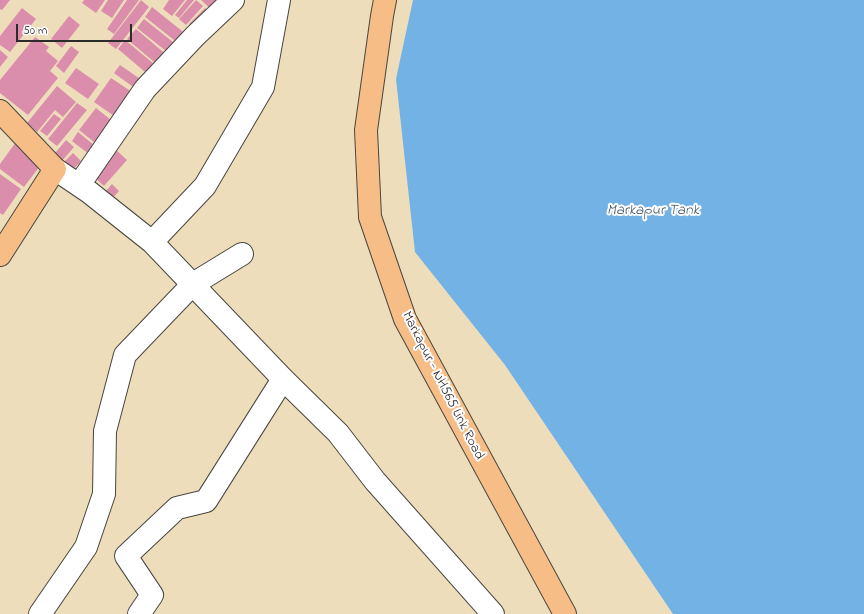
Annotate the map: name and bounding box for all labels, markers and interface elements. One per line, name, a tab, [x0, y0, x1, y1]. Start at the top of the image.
scale bar	[18, 16, 134, 42]
text: 50 m	[23, 22, 47, 40]
water label: Markapur Tank	[607, 203, 699, 221]
street label: Markapur - NH565 Link Road	[397, 309, 487, 463]

